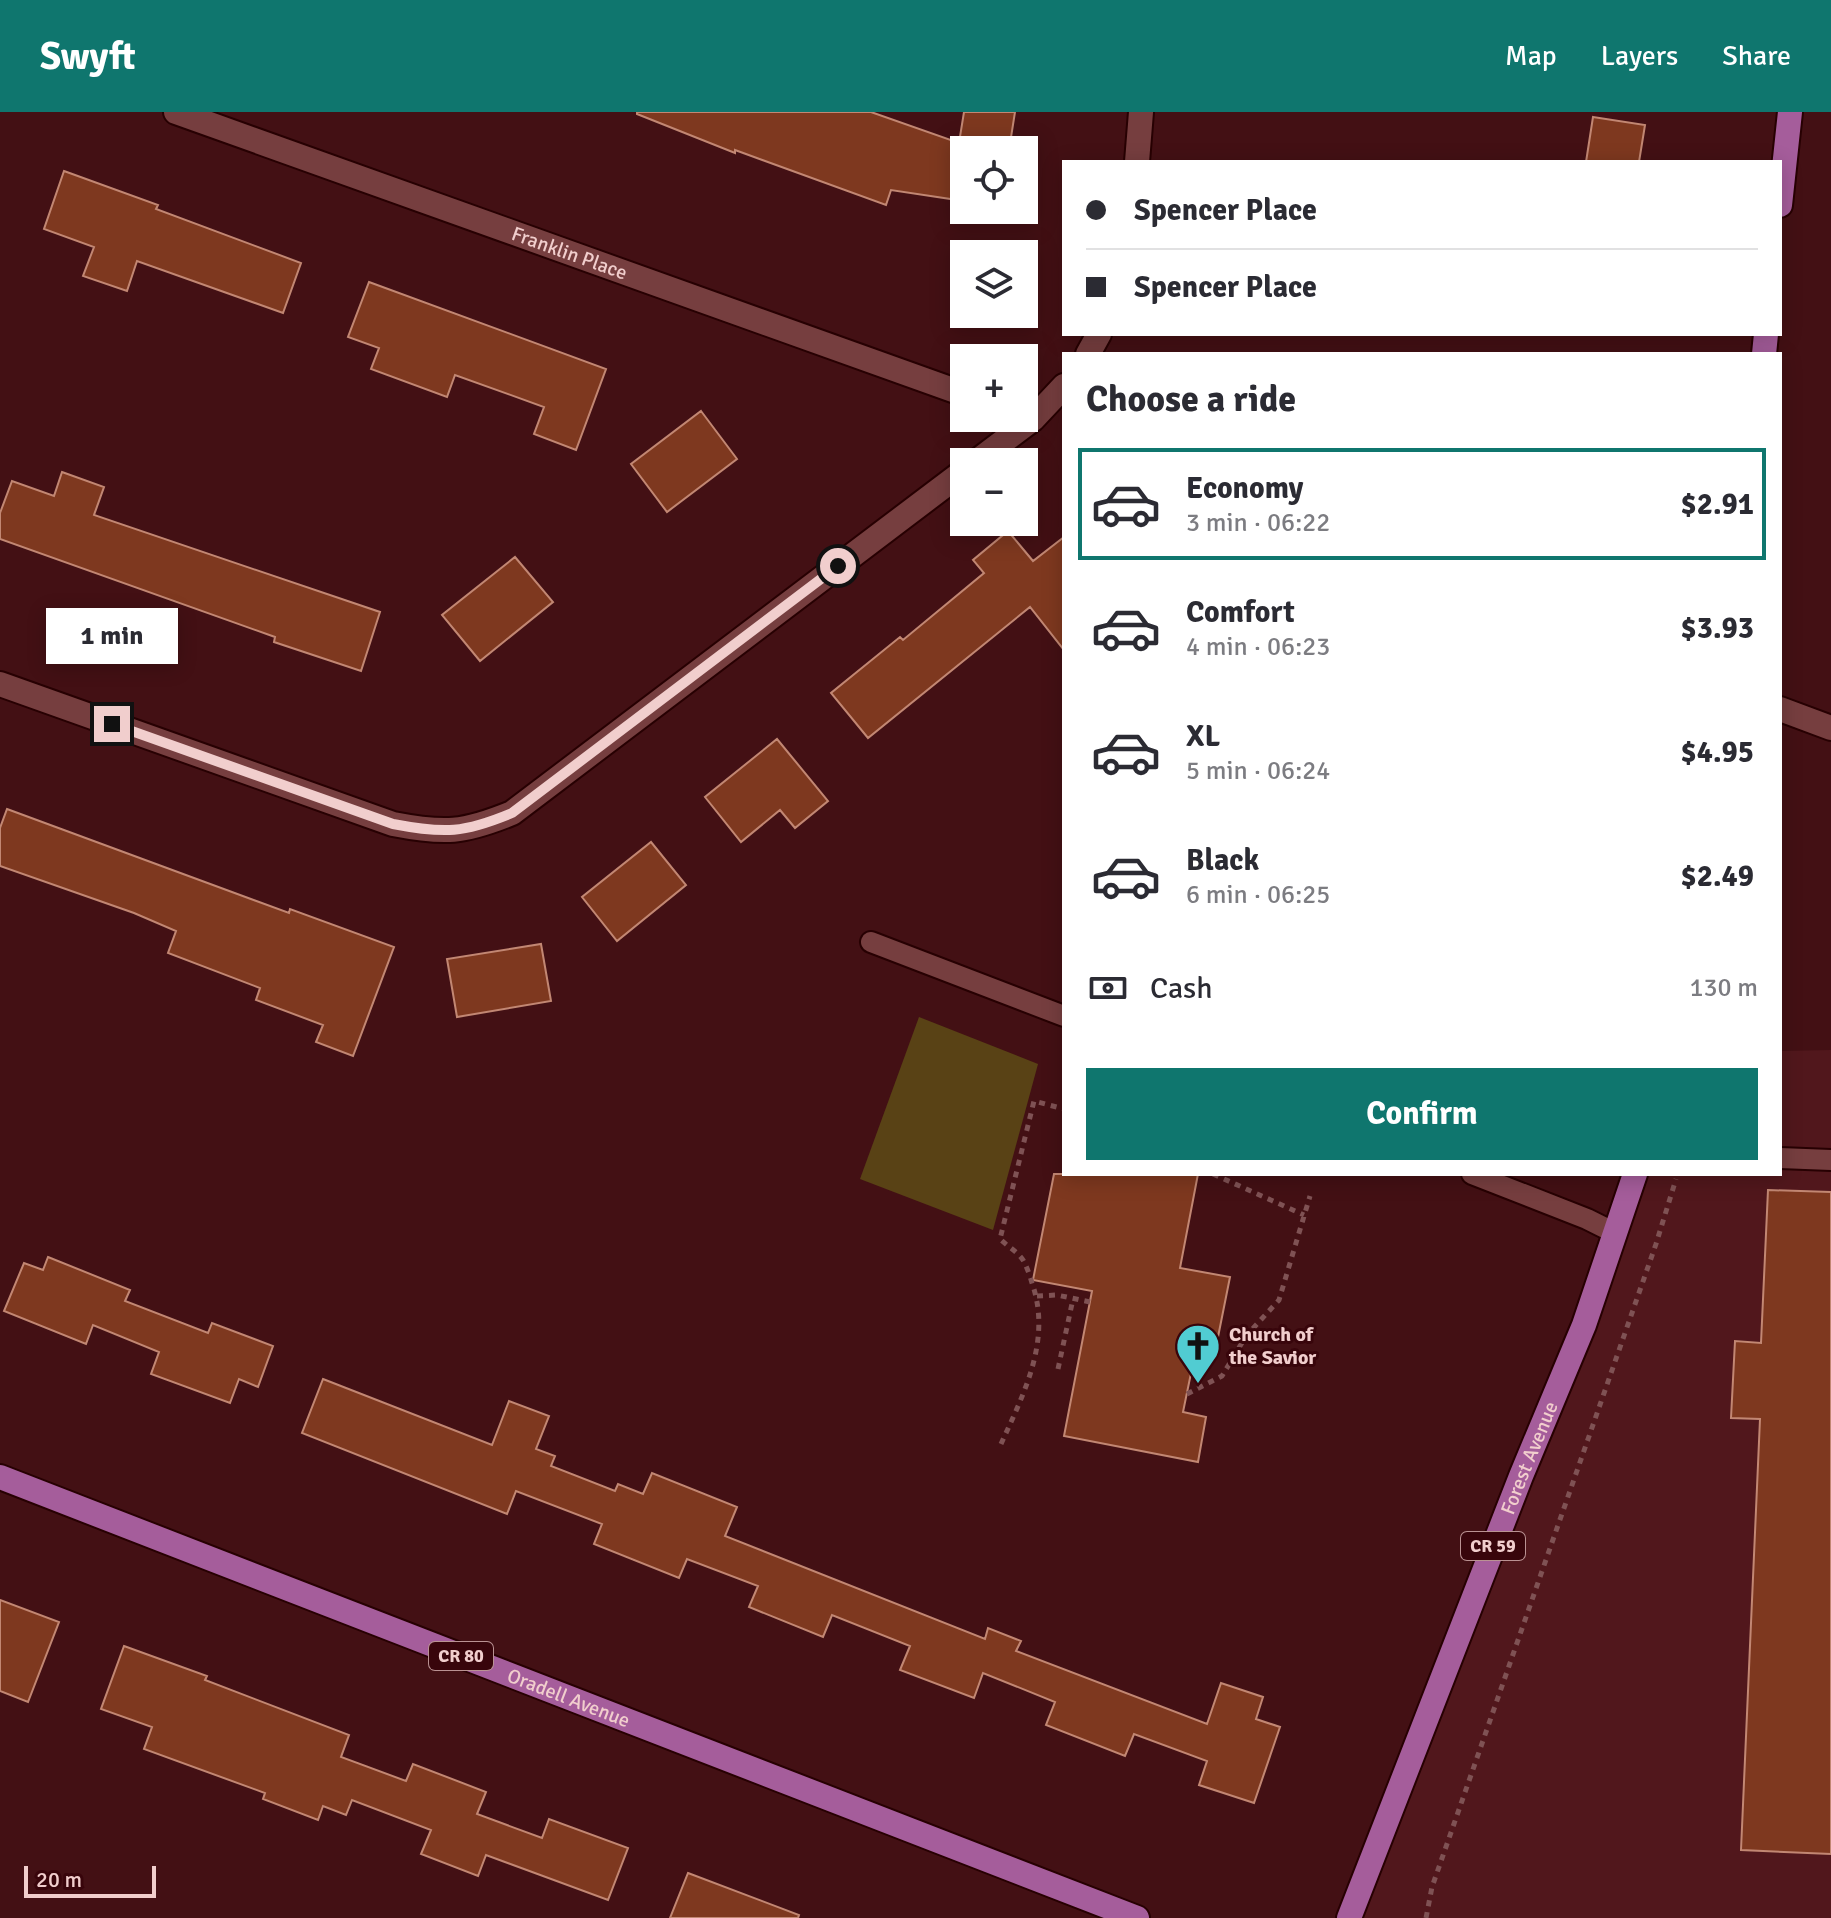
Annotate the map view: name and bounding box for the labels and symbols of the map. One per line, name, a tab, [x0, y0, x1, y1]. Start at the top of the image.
street label: Franklin Place	[508, 221, 631, 285]
route start	[820, 548, 856, 584]
callout: 1 min	[46, 608, 178, 664]
route end	[94, 706, 130, 742]
church icon: Church of the Savior	[1174, 1322, 1222, 1385]
place label: Church of the Savior	[1228, 1322, 1316, 1370]
street label: Forest Avenue	[1495, 1398, 1563, 1518]
road number: CR 59	[1461, 1532, 1525, 1560]
road number: CR 80	[429, 1642, 493, 1670]
street label: Oradell Avenue	[504, 1662, 634, 1733]
scale bar	[24, 1862, 156, 1898]

